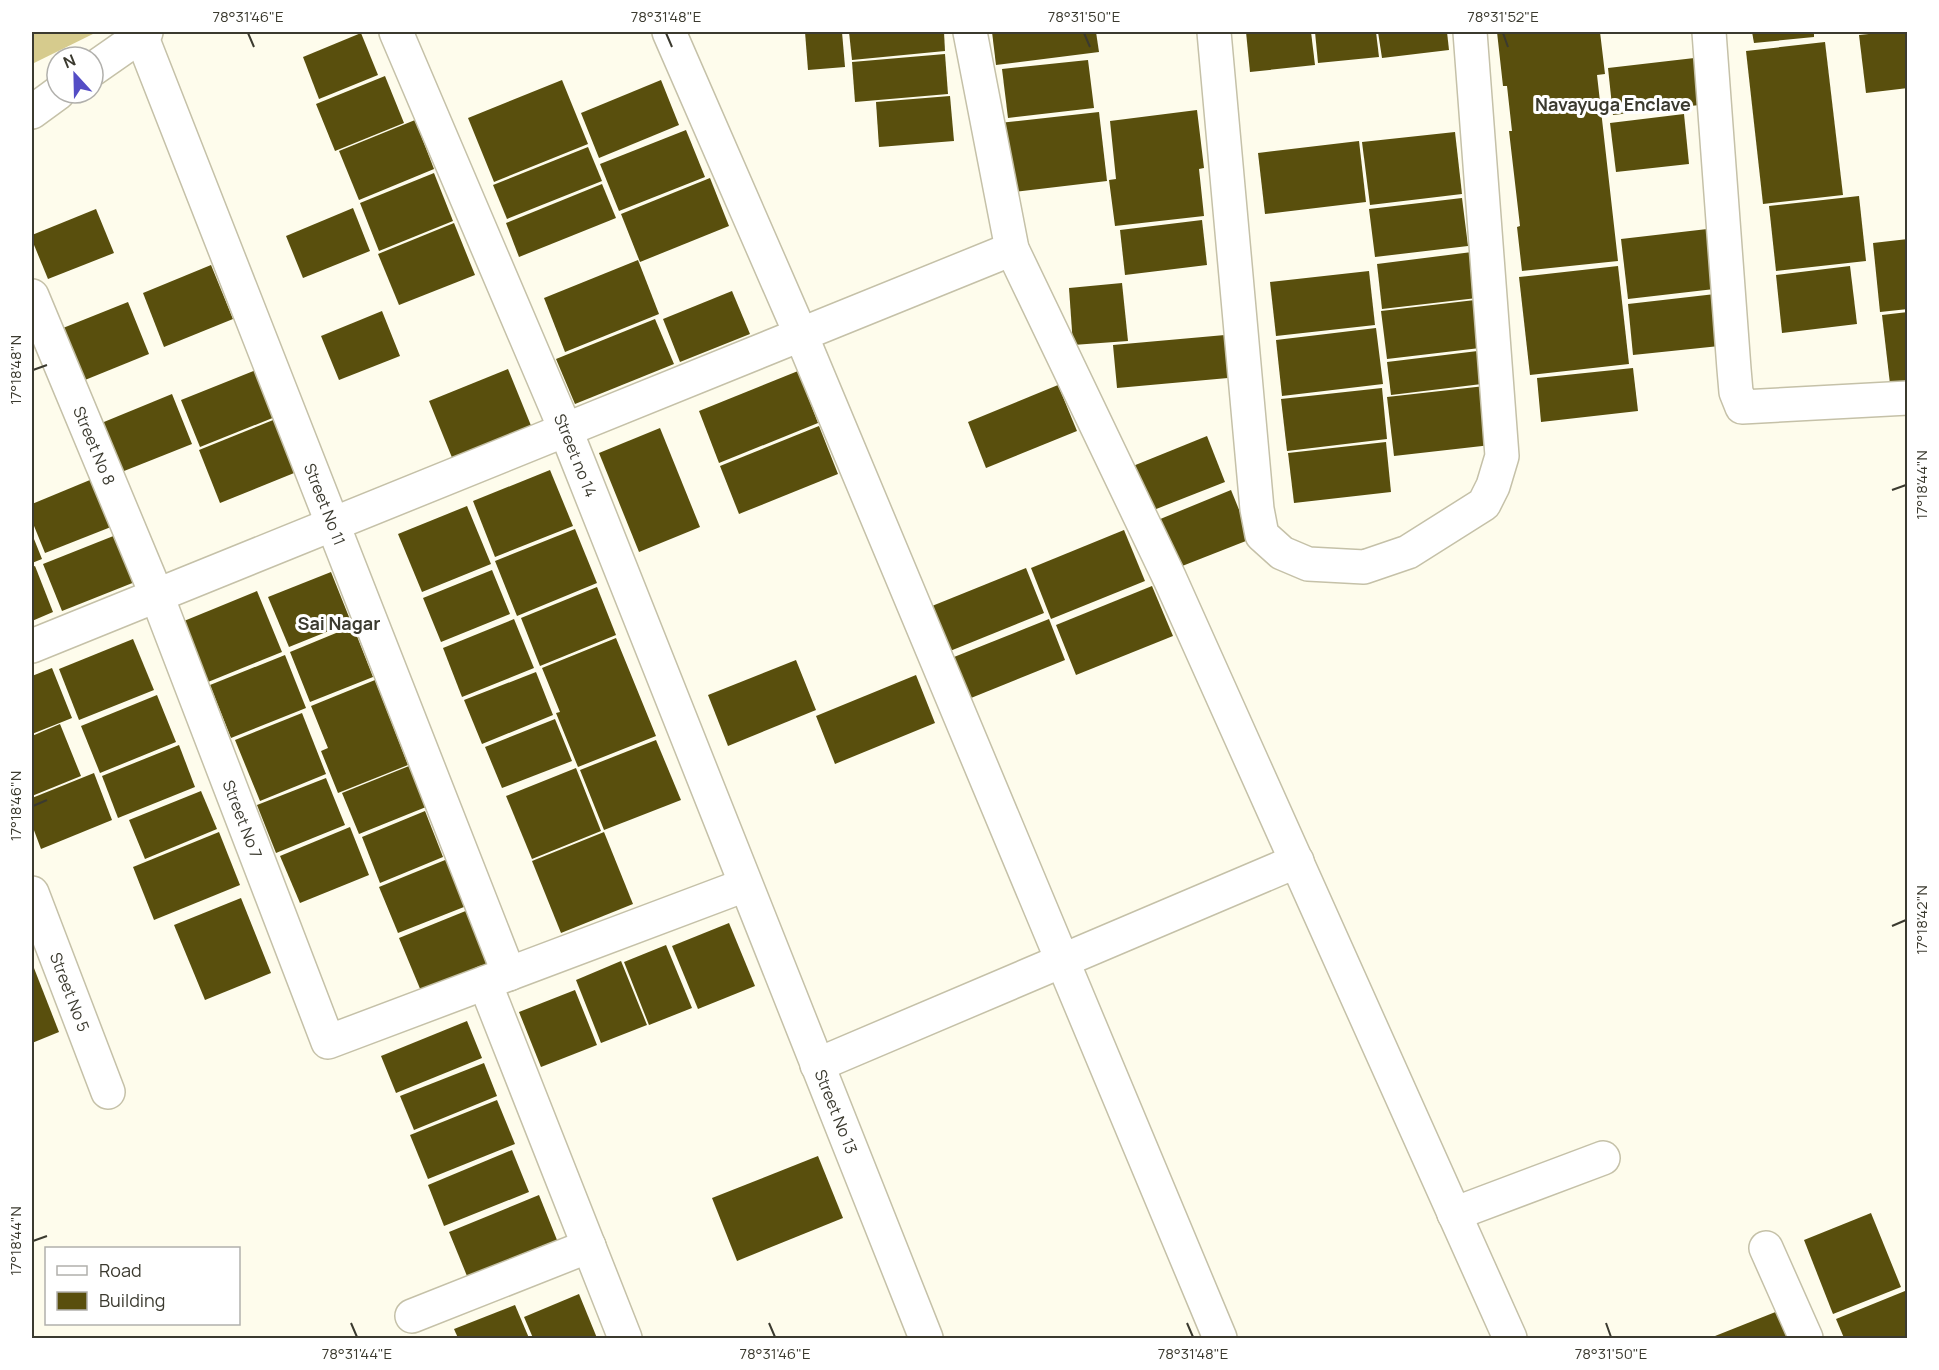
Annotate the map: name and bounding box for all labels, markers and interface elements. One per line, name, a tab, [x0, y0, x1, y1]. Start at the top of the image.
text: 78°31'46"E	[212, 6, 284, 27]
text: 78°31'48"E	[631, 6, 701, 27]
text: 78°31'50"E	[1048, 6, 1120, 27]
text: 78°31'52"E	[1467, 6, 1539, 27]
north arrow	[45, 45, 105, 105]
text: N	[60, 49, 79, 73]
district label: Navayuga Enclave	[1535, 92, 1691, 116]
text: 17°18'48"N	[5, 335, 26, 405]
street label: Street No 8	[68, 403, 120, 488]
street label: Street no 14	[549, 410, 602, 500]
text: 17°18'44"N	[1911, 450, 1932, 520]
street label: Street No 11	[299, 460, 351, 548]
district label: Sai Nagar	[298, 611, 380, 635]
text: 17°18'46"N	[5, 771, 26, 841]
street label: Street No 7	[218, 777, 267, 861]
text: 17°18'42"N	[1911, 885, 1932, 955]
street label: Street No 5	[45, 949, 95, 1035]
street label: Street No 13	[810, 1066, 863, 1157]
text: 17°18'44"N	[5, 1206, 26, 1276]
legend	[45, 1247, 240, 1325]
text: Road	[99, 1258, 142, 1282]
text: Building	[99, 1288, 165, 1312]
text: 78°31'44"E	[322, 1343, 392, 1364]
text: 78°31'46"E	[739, 1343, 811, 1364]
text: 78°31'48"E	[1158, 1343, 1228, 1364]
text: 78°31'50"E	[1575, 1343, 1647, 1364]

